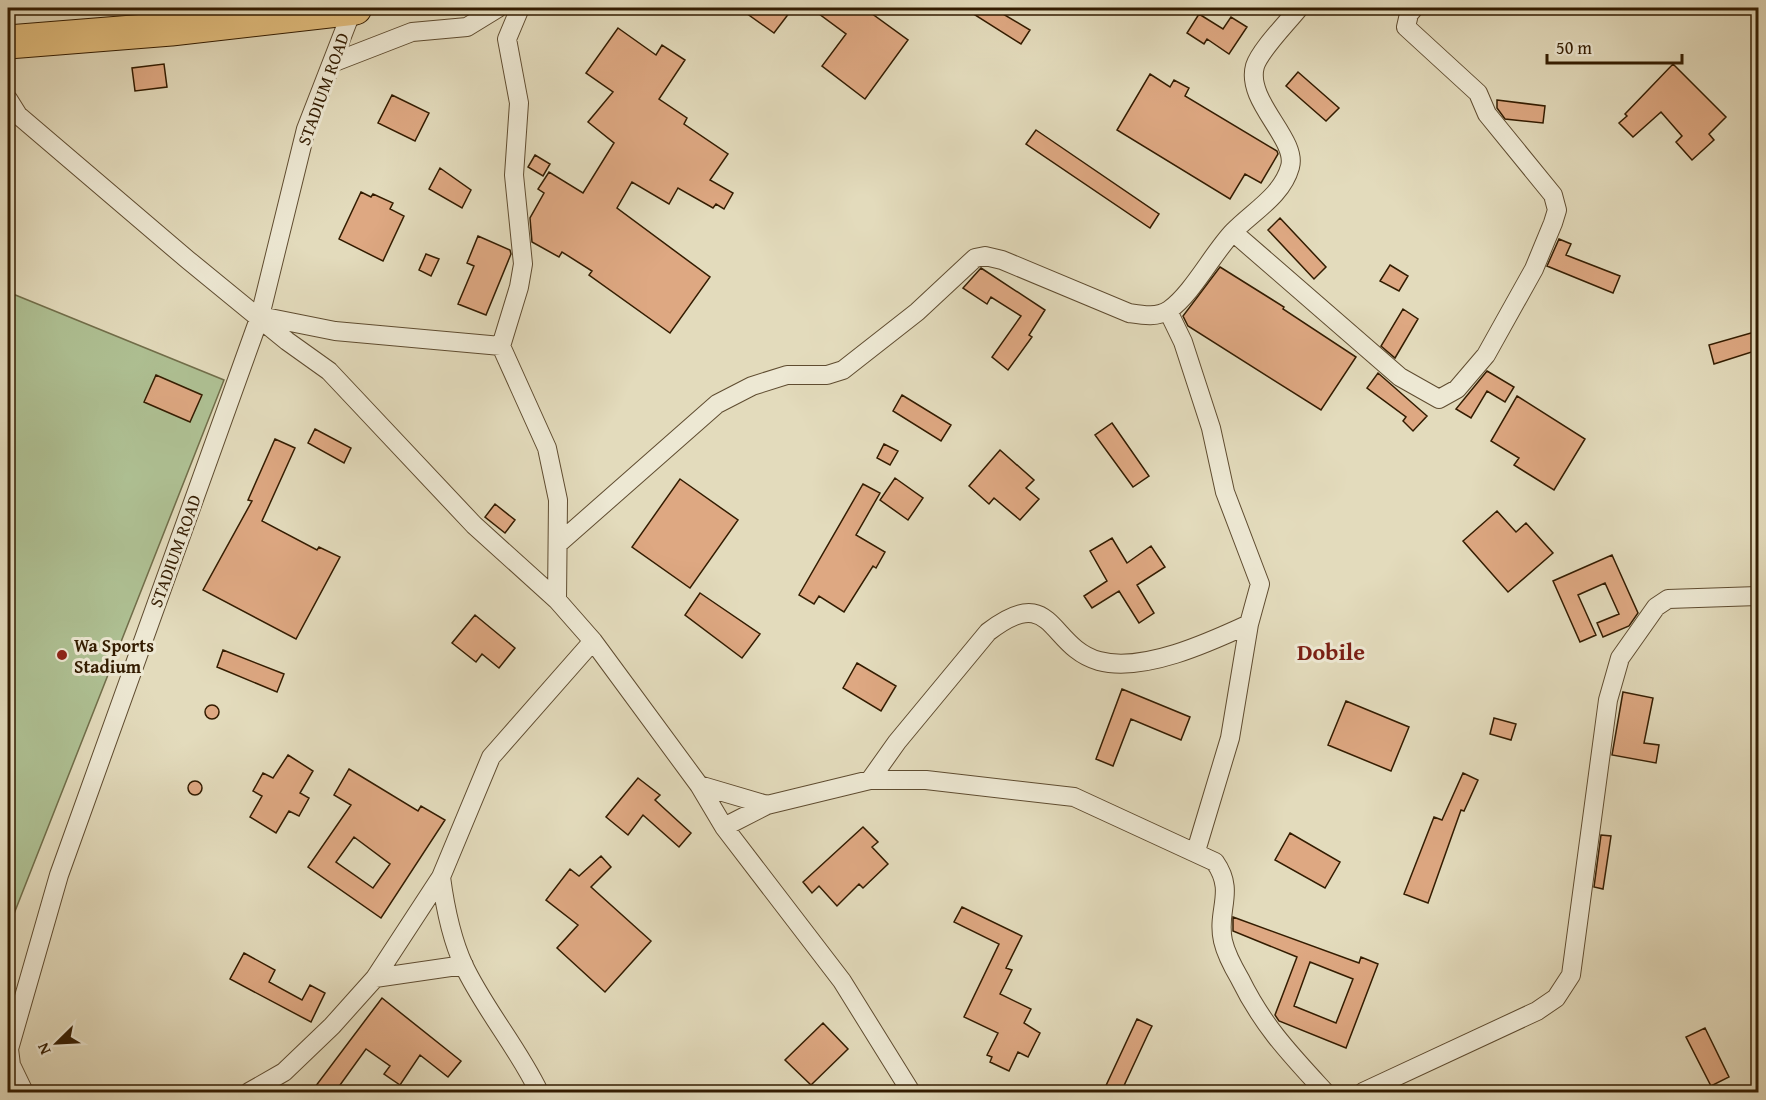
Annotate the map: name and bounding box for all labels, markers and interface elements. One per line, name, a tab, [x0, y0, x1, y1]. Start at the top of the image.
scale bar	[1547, 27, 1682, 65]
street label: STADIUM ROAD	[290, 29, 356, 149]
text: 50 m	[1556, 34, 1592, 61]
street label: STADIUM ROAD	[142, 491, 208, 611]
place label: Wa Sports Stadium	[74, 632, 154, 680]
district label: Dobile	[1297, 634, 1365, 669]
marker: Wa Sports Stadium	[55, 648, 69, 662]
north arrow	[27, 1013, 87, 1073]
text: N	[30, 1039, 56, 1059]

